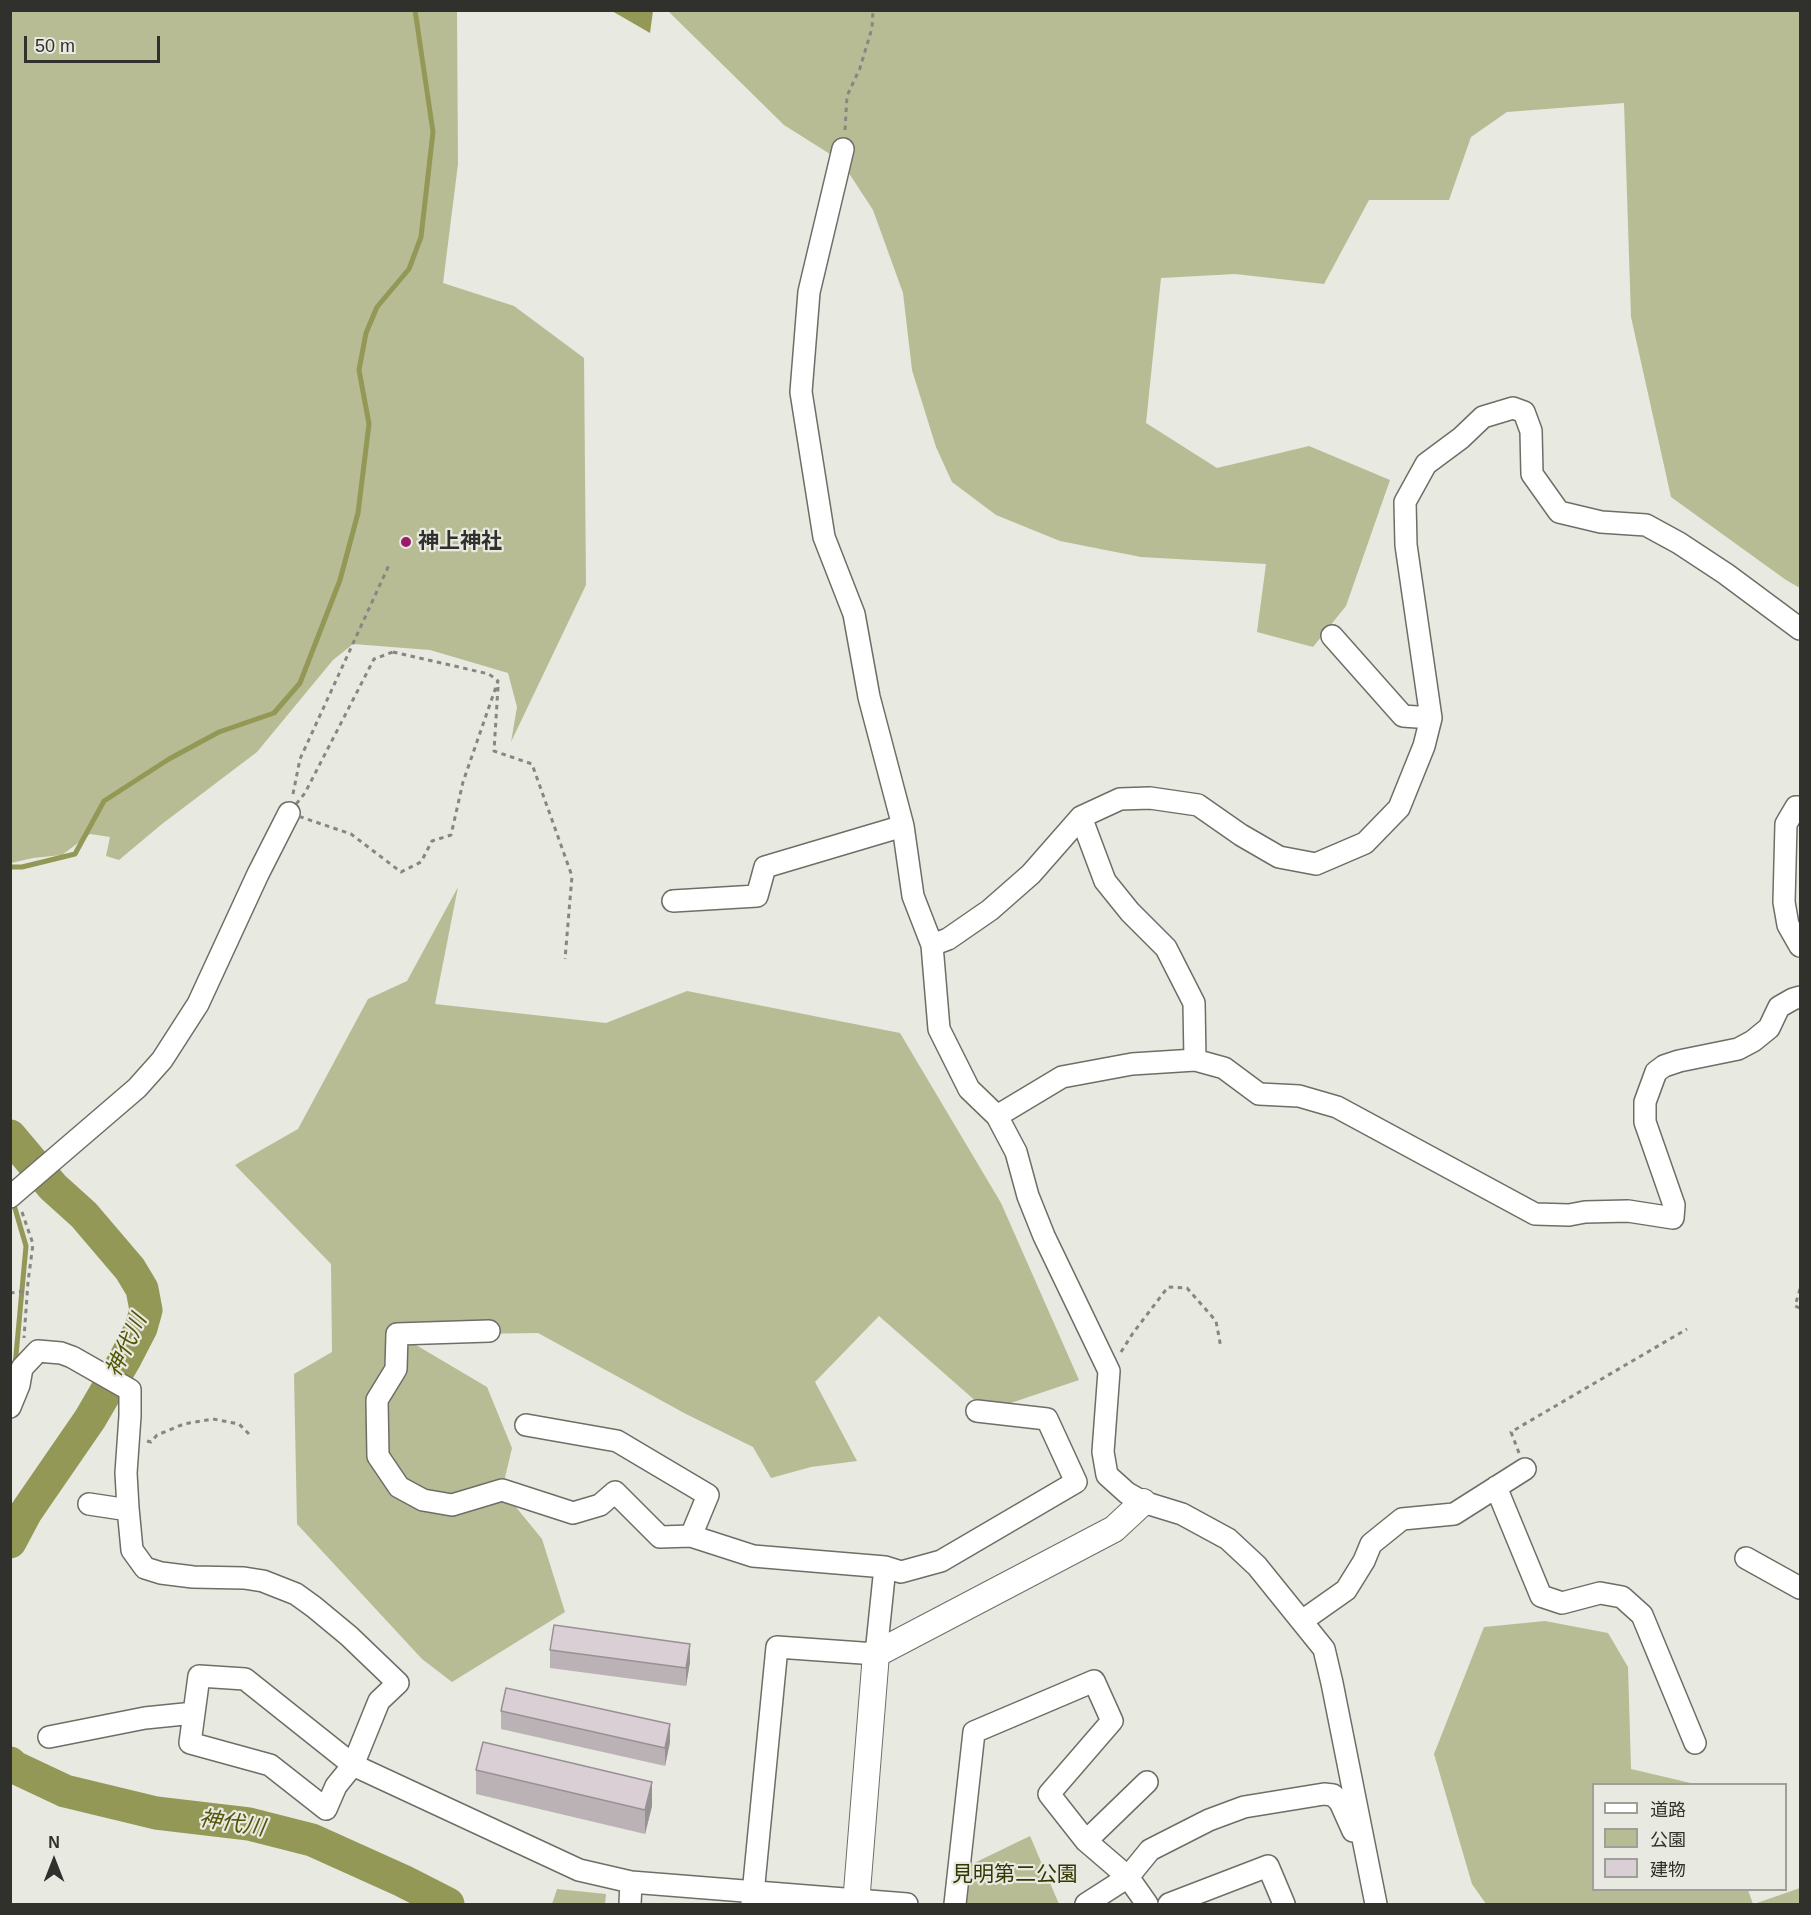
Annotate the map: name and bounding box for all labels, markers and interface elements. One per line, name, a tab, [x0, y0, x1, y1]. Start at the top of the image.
scale bar	[27, 24, 164, 62]
text: 50 m	[35, 36, 75, 56]
place label: 神上神社	[418, 529, 502, 555]
marker: 神上神社	[399, 535, 413, 549]
water label: 神代川	[101, 1311, 153, 1381]
legend	[1592, 1783, 1787, 1891]
text: 道路	[1650, 1800, 1686, 1820]
water label: 神代川	[197, 1806, 267, 1842]
text: 公園	[1650, 1830, 1686, 1850]
north arrow	[24, 1831, 84, 1891]
text: N	[48, 1834, 60, 1851]
text: 建物	[1650, 1860, 1686, 1880]
park label: 見明第二公園	[952, 1862, 1078, 1888]

